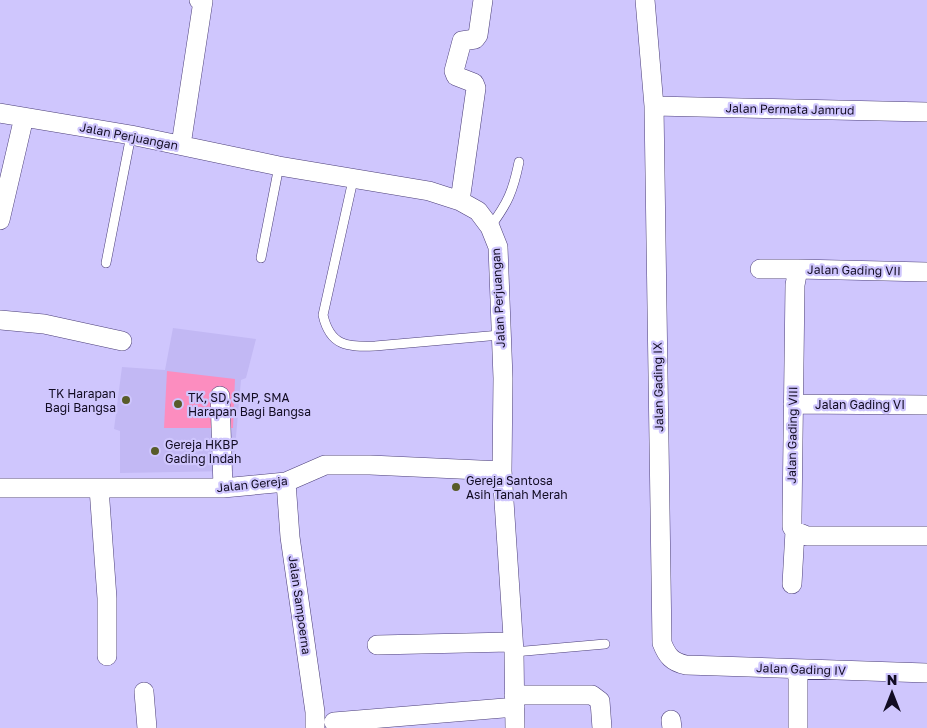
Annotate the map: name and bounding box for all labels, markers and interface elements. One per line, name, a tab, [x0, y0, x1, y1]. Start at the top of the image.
street label: Jalan Permata Jamrud	[725, 100, 855, 118]
street label: Jalan Perjuangan	[78, 119, 180, 153]
street label: Jalan Perjuangan	[488, 248, 508, 348]
street label: Jalan Gading VII	[807, 262, 901, 278]
street label: Jalan Gading IX	[650, 342, 666, 432]
place label: TK Harapan Bagi Bangsa	[45, 386, 116, 415]
street label: Jalan Gading VIII	[784, 386, 800, 484]
place label: TK, SD, SMP, SMA Harapan Bagi Bangsa	[188, 390, 311, 419]
marker: TK Harapan Bagi Bangsa	[120, 394, 132, 406]
street label: Jalan Gading VI	[815, 397, 905, 412]
marker: TK, SD, SMP, SMA Harapan Bagi Bangsa	[172, 398, 184, 410]
place label: Gereja HKBP Gading Indah	[165, 437, 241, 466]
marker: Gereja HKBP Gading Indah	[149, 445, 161, 457]
street label: Jalan Gereja	[216, 473, 288, 495]
place label: Gereja Santosa Asih Tanah Merah	[466, 473, 568, 502]
marker: Gereja Santosa Asih Tanah Merah	[450, 481, 462, 493]
street label: Jalan Sampoerna	[286, 554, 314, 656]
street label: Jalan Gading IV	[756, 660, 846, 678]
north arrow	[867, 668, 917, 718]
text: N	[887, 671, 897, 688]

